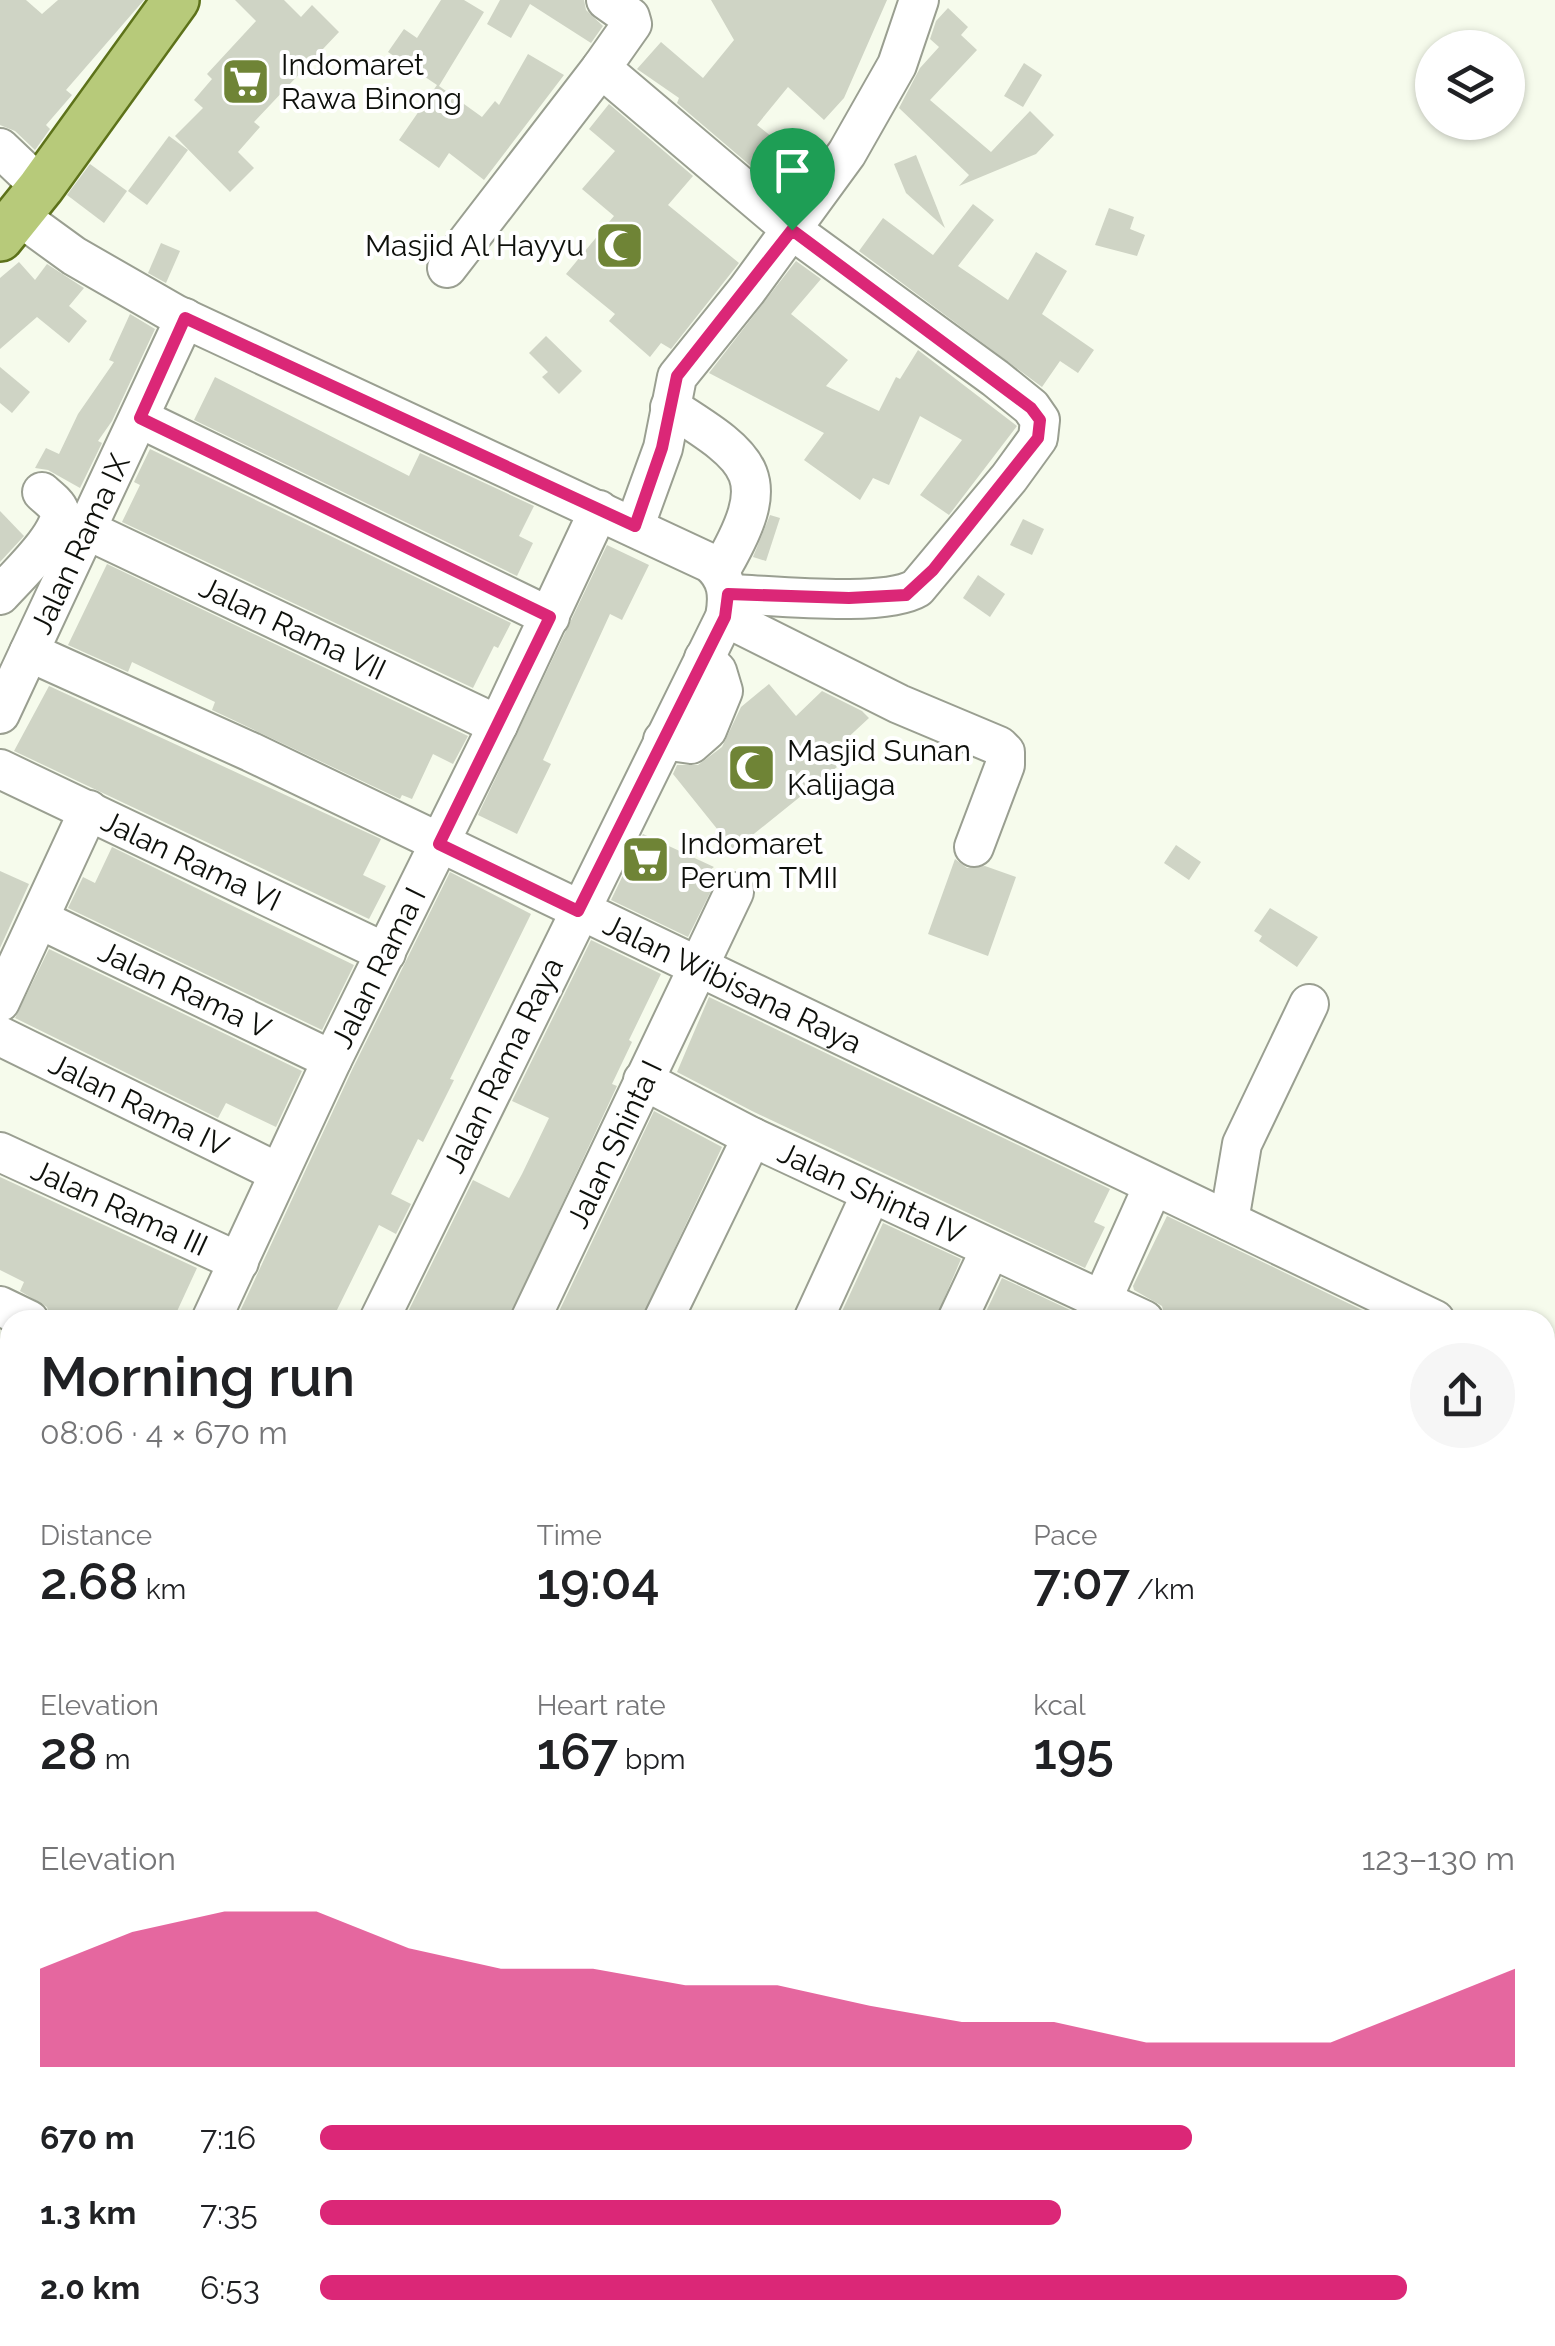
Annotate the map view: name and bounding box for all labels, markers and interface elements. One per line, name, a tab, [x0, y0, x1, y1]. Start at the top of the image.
map controls	[1415, 30, 1525, 140]
button: layers	[1415, 30, 1525, 140]
place label: Indomaret Rawa Binong	[281, 47, 462, 116]
supermarket icon: Indomaret Rawa Binong	[220, 55, 272, 107]
pin	[750, 128, 835, 231]
icon: arrive	[765, 143, 820, 198]
mosque icon: Masjid Al Hayyu	[593, 219, 645, 271]
place label: Masjid Al Hayyu	[365, 228, 584, 263]
street label: Jalan Rama IX	[23, 448, 136, 639]
street label: Jalan Rama VII	[194, 569, 392, 687]
place label: Masjid Sunan Kalijaga	[787, 733, 971, 802]
mosque icon: Masjid Sunan Kalijaga	[726, 741, 778, 793]
street label: Jalan Rama VI	[96, 803, 287, 918]
place label: Indomaret Perum TMII	[680, 826, 838, 895]
supermarket icon: Indomaret Perum TMII	[619, 834, 671, 886]
street label: Jalan Rama I	[323, 881, 432, 1054]
street label: Jalan Wibisana Raya	[598, 906, 868, 1060]
street label: Jalan Rama V	[93, 933, 277, 1046]
street label: Jalan Rama Raya	[436, 952, 570, 1178]
street label: Jalan Rama IV	[44, 1046, 235, 1163]
street label: Jalan Shinta I	[559, 1055, 669, 1233]
street label: Jalan Shinta IV	[773, 1134, 970, 1251]
street label: Jalan Rama III	[26, 1152, 213, 1263]
button: share	[1410, 1343, 1515, 1448]
text: Morning run	[40, 1344, 355, 1409]
text: 08:06 · 4 × 670 m	[40, 1414, 288, 1451]
text: Distance	[40, 1519, 152, 1552]
text: Time	[537, 1519, 602, 1552]
text: Pace	[1033, 1519, 1098, 1552]
text: 2.68	[40, 1552, 139, 1611]
text: 19:04	[537, 1552, 660, 1611]
text: 7:07	[1033, 1552, 1130, 1611]
text: km	[139, 1573, 186, 1606]
text: /km	[1130, 1573, 1195, 1606]
text: Elevation	[40, 1689, 159, 1722]
text: Heart rate	[537, 1689, 666, 1722]
text: kcal	[1033, 1689, 1086, 1722]
text: 28	[40, 1722, 98, 1781]
text: 167	[537, 1722, 618, 1781]
text: 195	[1033, 1722, 1114, 1781]
text: m	[98, 1743, 130, 1776]
text: bpm	[618, 1743, 685, 1776]
text: Elevation	[40, 1840, 176, 1877]
text: 123–130 m	[1362, 1840, 1515, 1877]
text: 670 m	[40, 2119, 135, 2156]
text: 7:16	[200, 2119, 256, 2156]
text: 1.3 km	[40, 2194, 136, 2231]
text: 7:35	[200, 2194, 258, 2231]
text: 2.0 km	[40, 2269, 140, 2306]
text: 6:53	[200, 2269, 260, 2306]

